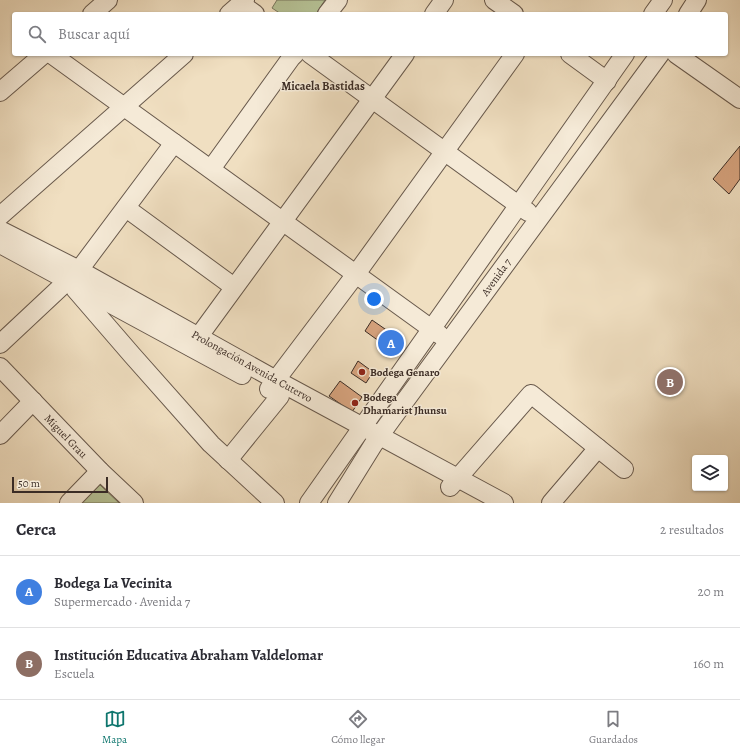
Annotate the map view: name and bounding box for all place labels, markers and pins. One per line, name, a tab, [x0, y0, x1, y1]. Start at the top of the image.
pin: A	[378, 328, 404, 358]
place label: Bodega Genaro	[370, 365, 440, 380]
marker: Bodega Genaro	[357, 367, 367, 377]
pin: B	[657, 367, 683, 397]
place label: Bodega Dhamarist Jhunsu	[363, 390, 448, 418]
marker: Bodega Dhamarist Jhunsu	[350, 398, 360, 408]

